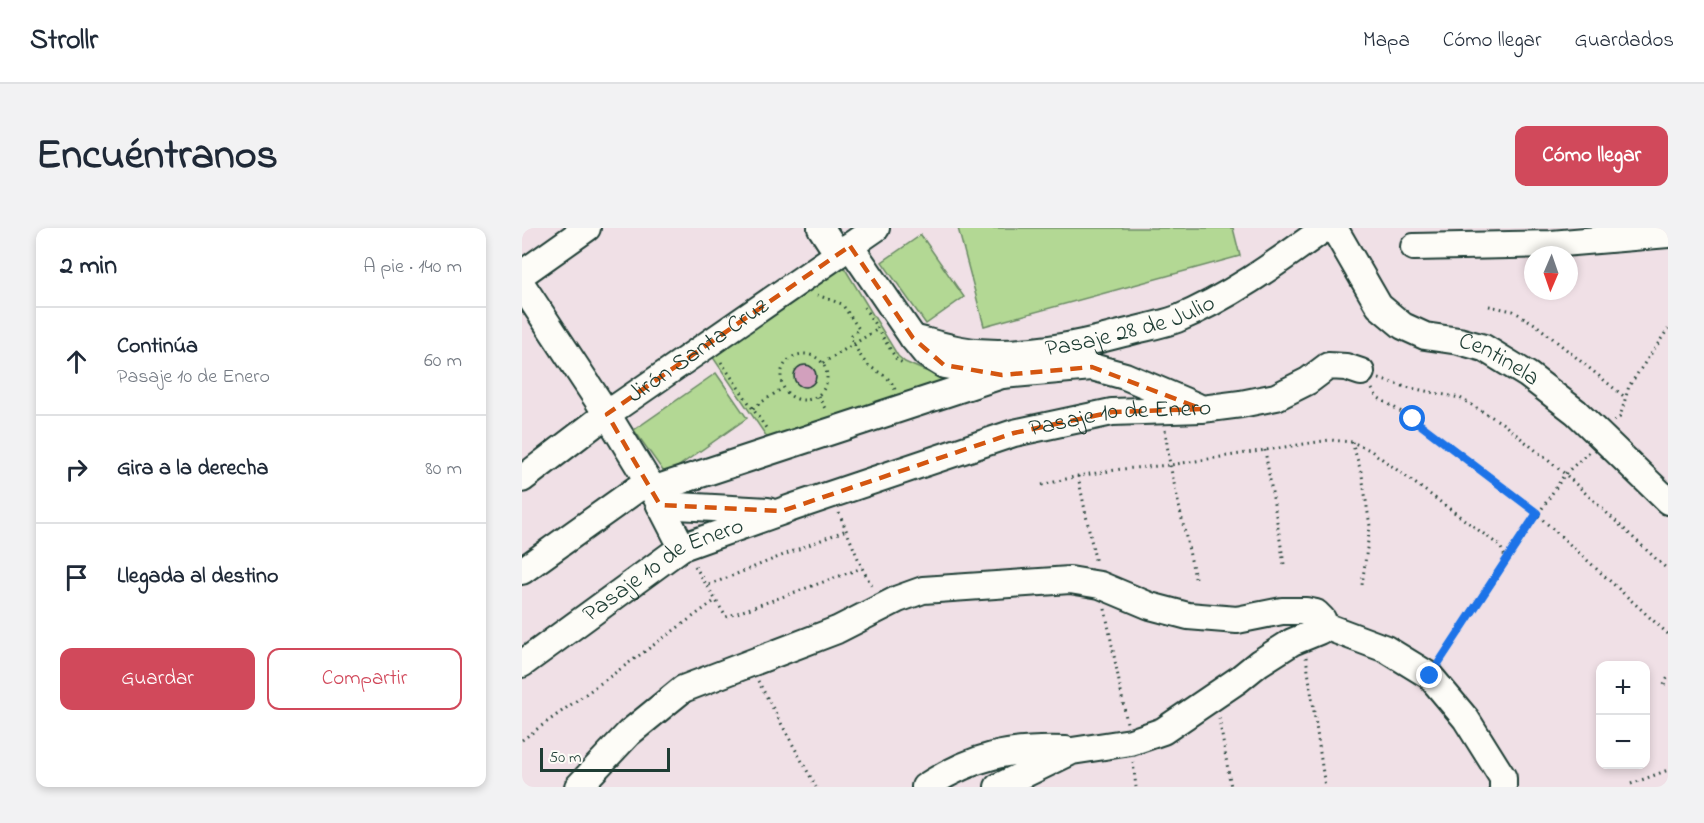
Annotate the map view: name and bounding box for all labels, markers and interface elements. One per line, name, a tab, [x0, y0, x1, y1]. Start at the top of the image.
text: Strollr	[30, 21, 98, 62]
text: Mapa	[1363, 26, 1410, 56]
text: Cómo llegar	[1443, 26, 1541, 56]
text: Guardados	[1574, 26, 1674, 56]
text: Encuéntranos	[36, 126, 278, 187]
button: Cómo llegar	[1515, 126, 1668, 186]
north arrow	[1524, 246, 1578, 300]
text: 2 min	[60, 248, 117, 286]
text: A pie · 140 m	[363, 253, 462, 282]
street label: Pasaje 28 de Julio	[1043, 286, 1222, 367]
street label: Jirón Santa Cruz	[620, 289, 777, 412]
street label: Centinela	[1455, 324, 1547, 395]
text: Continúa	[117, 331, 198, 363]
icon: ahead	[60, 345, 93, 378]
text: 60 m	[424, 347, 462, 376]
text: Pasaje 10 de Enero	[117, 363, 270, 392]
street label: Pasaje 10 de Enero	[1026, 390, 1213, 447]
route start	[1399, 405, 1425, 431]
icon: right	[60, 453, 93, 486]
text: Gira a la derecha	[117, 453, 268, 485]
text: 80 m	[425, 455, 462, 484]
street label: Pasaje 10 de Enero	[576, 509, 749, 631]
icon: arrive	[60, 561, 93, 594]
text: Llegada al destino	[117, 561, 278, 593]
button: Guardar	[60, 648, 255, 710]
button: Compartir	[267, 648, 462, 710]
map controls	[1596, 661, 1650, 769]
button: +	[1596, 661, 1650, 715]
route end	[1416, 662, 1442, 688]
button: −	[1596, 715, 1650, 769]
scale bar	[540, 745, 670, 772]
text: 50 m	[549, 746, 581, 770]

